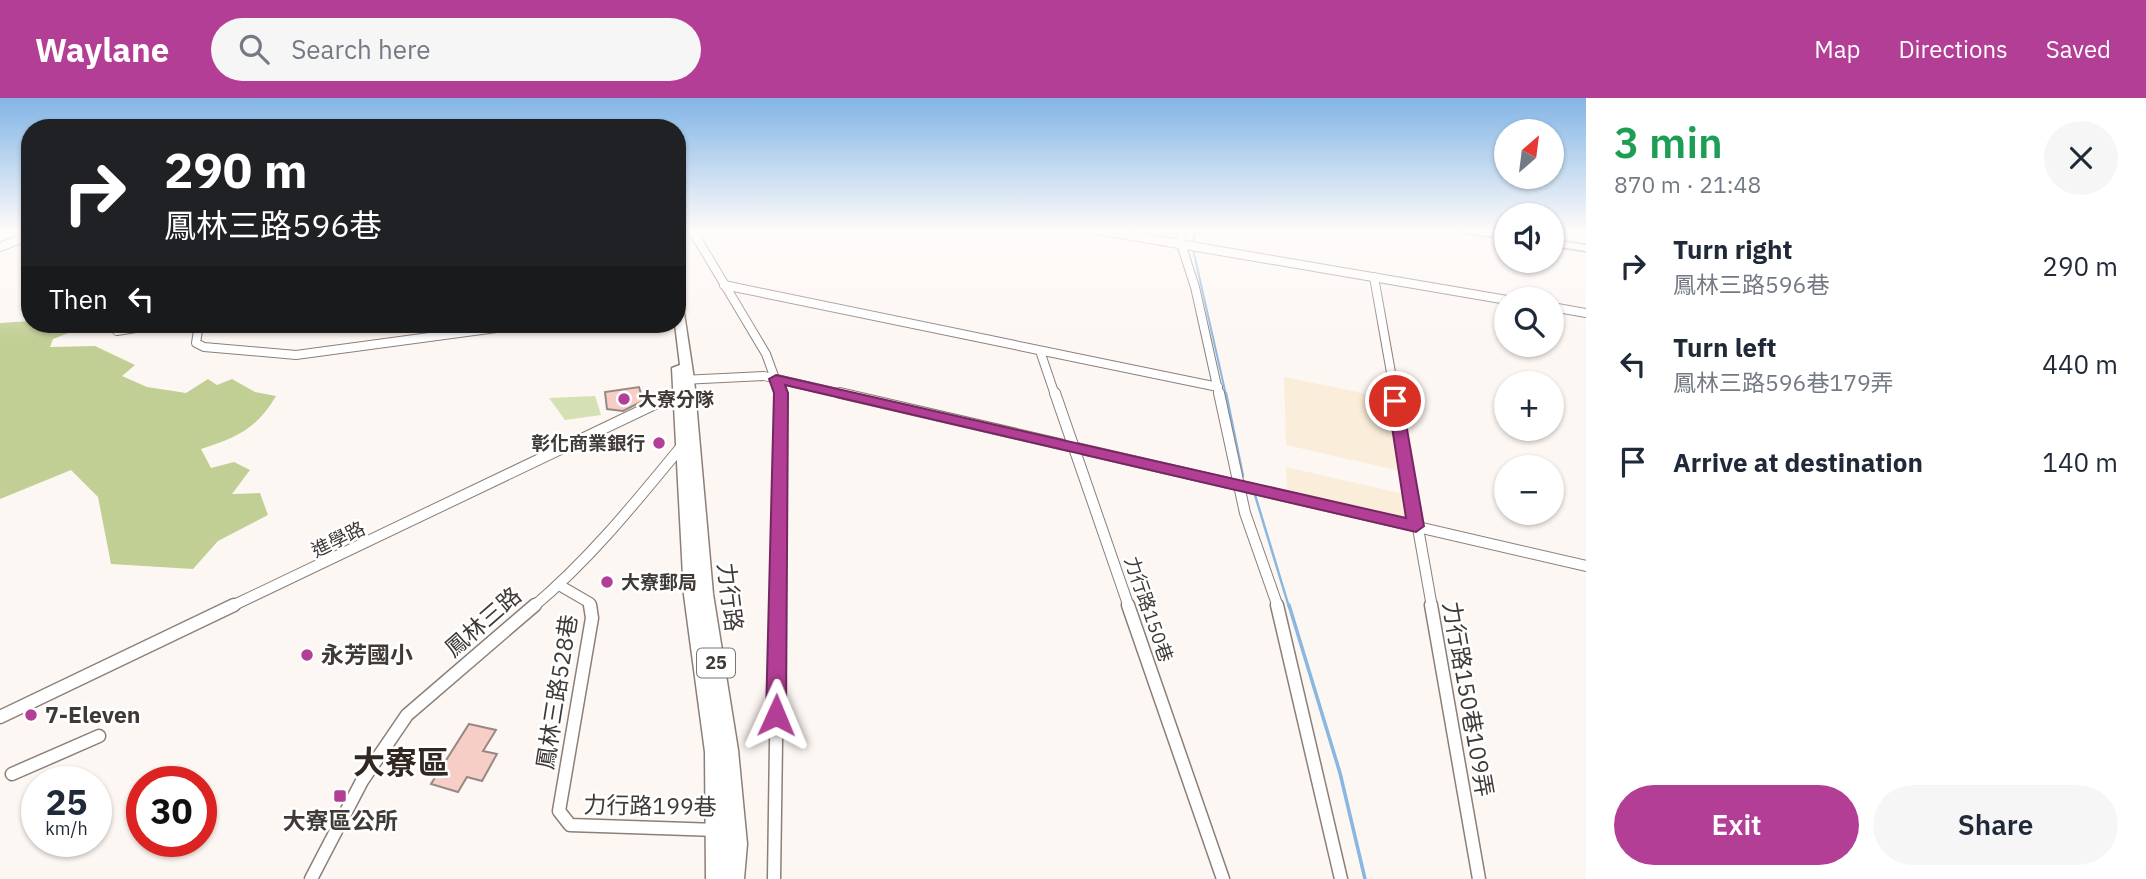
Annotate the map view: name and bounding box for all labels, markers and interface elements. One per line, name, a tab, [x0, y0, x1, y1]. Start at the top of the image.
search box	[211, 18, 701, 81]
text: Waylane	[35, 28, 169, 71]
icon: search	[235, 30, 273, 68]
text: Search here	[291, 32, 431, 66]
text: Map	[1814, 33, 1860, 65]
text: Directions	[1898, 33, 2008, 65]
text: Saved	[2046, 33, 2111, 65]
text: 3 min	[1614, 115, 1723, 170]
north arrow	[1494, 119, 1564, 189]
map controls	[1494, 119, 1564, 525]
button: close	[2044, 121, 2118, 195]
text: 290 m	[164, 138, 308, 201]
icon: right	[49, 147, 140, 238]
text: 870 m · 21:48	[1614, 169, 1761, 199]
button: sound	[1494, 203, 1564, 273]
text: 鳳林三路596巷	[164, 204, 382, 246]
text: Turn right	[1673, 232, 1792, 266]
icon: right	[1614, 247, 1652, 285]
text: 290 m	[2042, 249, 2118, 283]
text: 鳳林三路596巷	[1673, 269, 1829, 299]
icon: left	[122, 280, 160, 318]
text: Then	[49, 282, 108, 316]
button: search	[1494, 287, 1564, 357]
text: Turn left	[1673, 330, 1776, 364]
icon: left	[1614, 345, 1652, 383]
text: 440 m	[2042, 347, 2118, 381]
text: 鳳林三路596巷179弄	[1673, 367, 1894, 397]
pin	[1365, 371, 1425, 431]
button: +	[1494, 371, 1564, 441]
icon: arrive	[1376, 382, 1414, 420]
place label: 大寮分隊	[638, 387, 714, 411]
marker: 大寮分隊	[616, 391, 632, 407]
place label: 彰化商業銀行	[531, 431, 645, 455]
marker: 彰化商業銀行	[651, 435, 667, 451]
icon: arrive	[1614, 443, 1652, 481]
text: Arrive at destination	[1673, 445, 1923, 479]
text: 140 m	[2042, 445, 2118, 479]
button: −	[1494, 455, 1564, 525]
street label: 進學路	[307, 516, 369, 562]
street label: 力行路150巷	[1120, 553, 1178, 665]
street label: 力行路	[712, 561, 750, 633]
place label: 大寮郵局	[621, 570, 697, 594]
marker: 大寮郵局	[599, 574, 615, 590]
street label: 鳳林三路	[438, 580, 527, 663]
street label: 力行路150巷109弄	[1437, 599, 1501, 799]
street label: 鳳林三路528巷	[529, 612, 583, 771]
place label: 永芳國小	[321, 639, 413, 669]
marker: 永芳國小	[299, 647, 315, 663]
road number: 25	[697, 648, 735, 678]
position arrow	[739, 678, 813, 752]
place label: 7-Eleven	[45, 699, 141, 729]
marker: 7-Eleven	[23, 707, 39, 723]
district label: 大寮區	[353, 741, 449, 783]
speed limit sign: 30	[126, 766, 217, 857]
text: 25	[45, 779, 88, 825]
button: Exit	[1614, 785, 1859, 865]
button: Share	[1873, 785, 2118, 865]
marker: 大寮區公所	[332, 788, 348, 804]
street label: 力行路199巷	[583, 789, 717, 821]
place label: 大寮區公所	[283, 805, 398, 835]
text: km/h	[45, 817, 88, 840]

